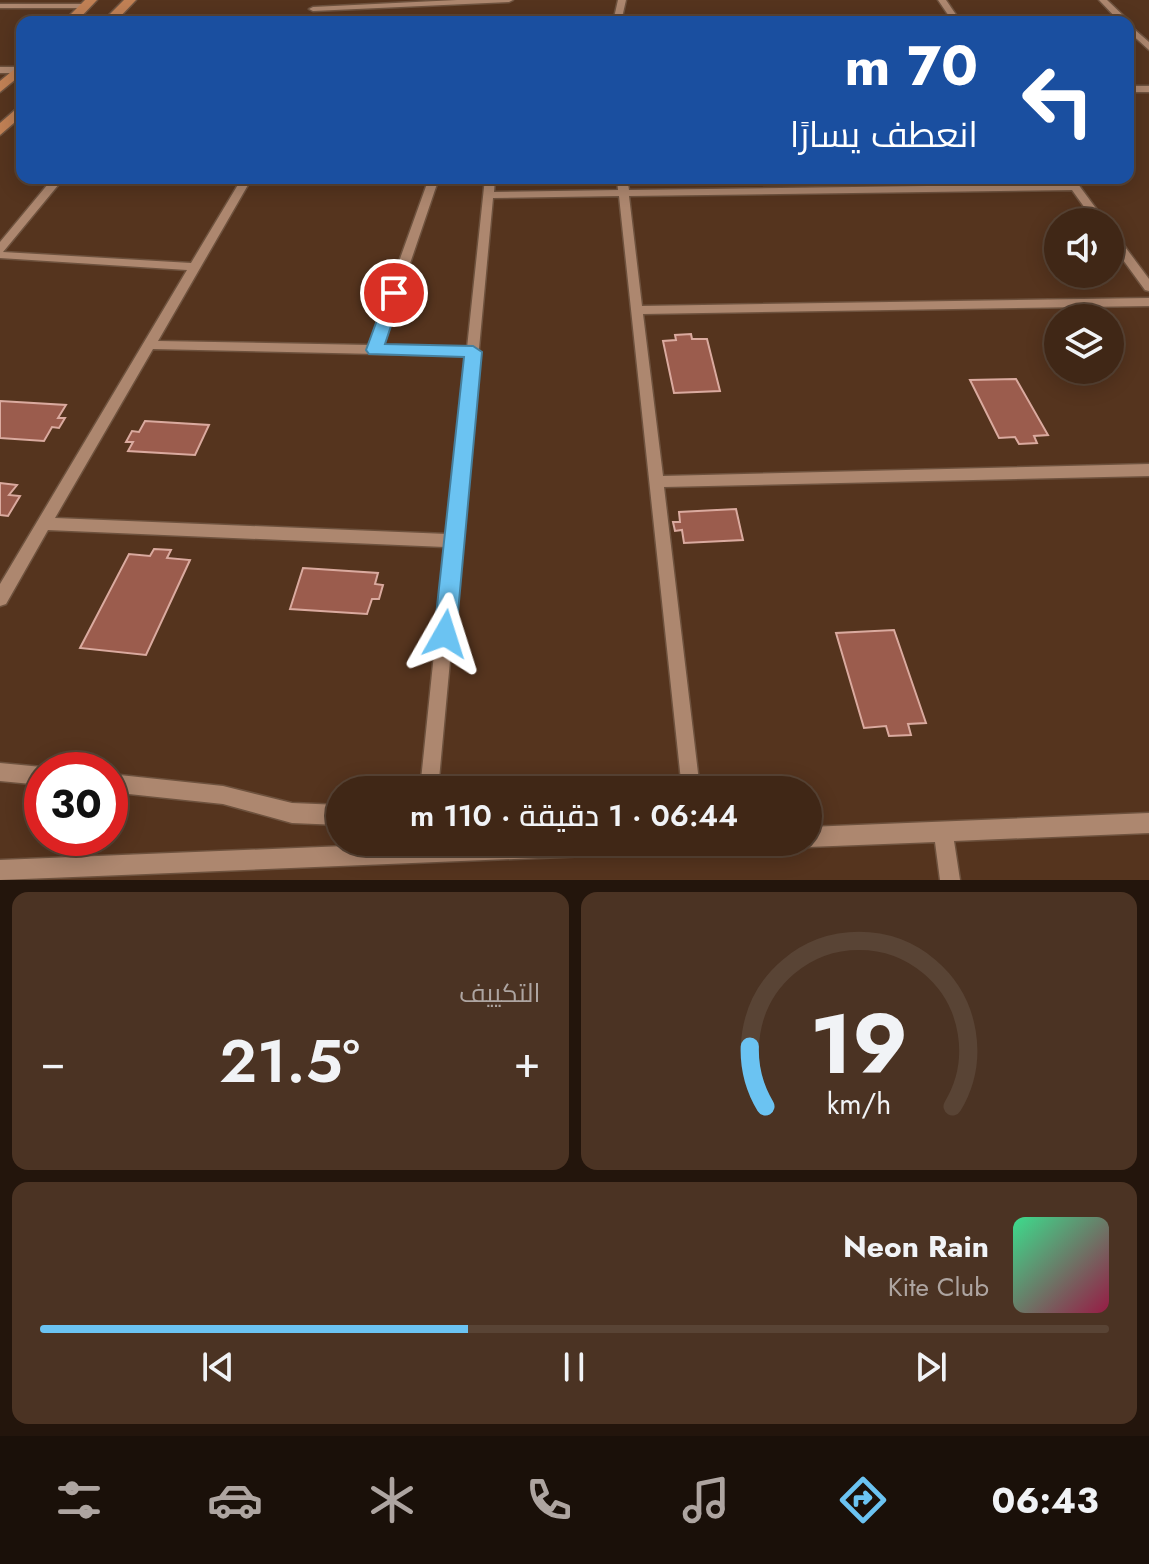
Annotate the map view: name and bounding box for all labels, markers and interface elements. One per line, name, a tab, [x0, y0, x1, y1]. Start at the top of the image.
text: 70 m	[844, 25, 978, 106]
icon: left	[1006, 48, 1110, 152]
text: انعطف يسارًا	[790, 108, 978, 160]
map controls	[1044, 208, 1124, 384]
button: sound	[1044, 208, 1124, 288]
pin	[360, 259, 428, 327]
icon: arrive	[372, 271, 416, 315]
button: layers	[1044, 304, 1124, 384]
position arrow	[403, 592, 487, 676]
speed limit sign: 30	[24, 752, 128, 856]
text: 06:44 · 1 دقيقة · 110 m	[410, 794, 738, 837]
text: التكييف	[459, 974, 541, 1012]
text: 19	[810, 984, 908, 1104]
text: 21.5°	[219, 1018, 360, 1105]
text: −	[40, 1030, 66, 1094]
text: +	[513, 1030, 540, 1094]
text: km/h	[826, 1083, 891, 1125]
text: Neon Rain	[843, 1225, 989, 1268]
text: Kite Club	[888, 1268, 989, 1306]
icon: previous	[196, 1345, 240, 1389]
icon: pause	[552, 1345, 596, 1389]
icon: next	[909, 1345, 953, 1389]
icon: filters	[51, 1472, 107, 1528]
icon: car	[207, 1472, 263, 1528]
icon: climate	[364, 1472, 420, 1528]
icon: phone	[521, 1472, 577, 1528]
icon: music	[678, 1472, 734, 1528]
icon: directions	[835, 1472, 891, 1528]
text: 06:43	[992, 1474, 1099, 1526]

